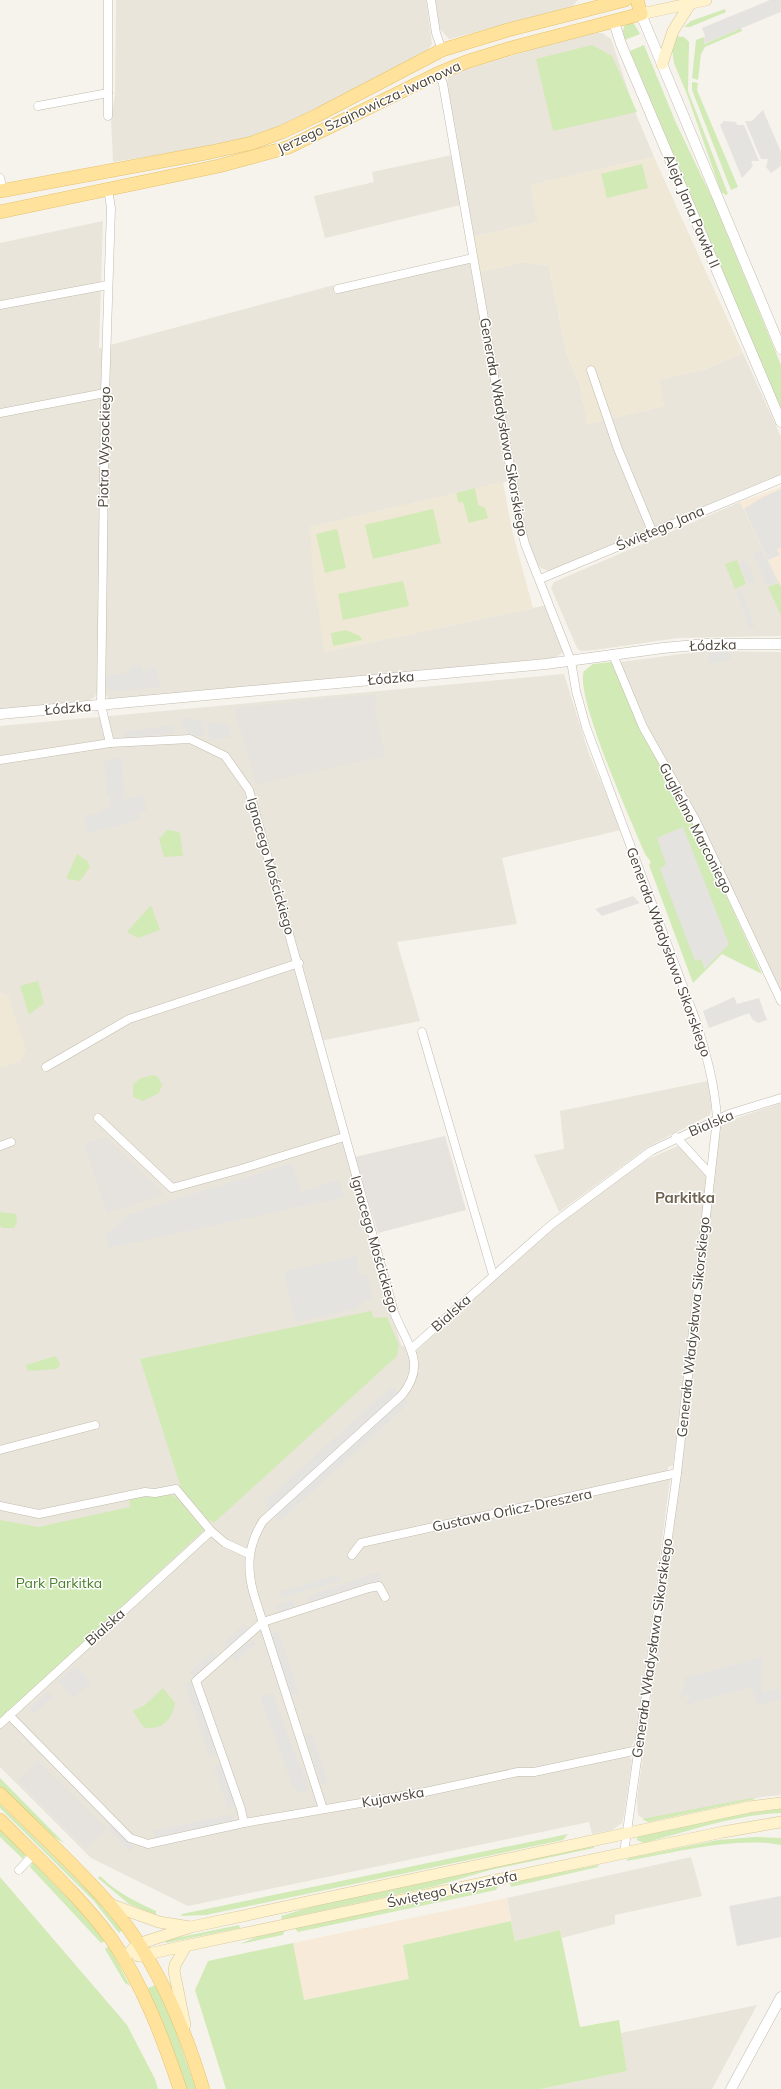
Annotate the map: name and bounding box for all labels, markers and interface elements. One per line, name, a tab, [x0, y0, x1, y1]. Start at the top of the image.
street label: Jerzego Szajnowicza-Iwanowa	[274, 56, 464, 158]
street label: Aleja Jana Pawła II	[660, 151, 724, 271]
street label: Generała Władysława Sikorskiego	[476, 316, 532, 538]
street label: Piotra Wysockiego	[94, 386, 114, 508]
street label: Świętego Jana	[613, 501, 707, 555]
street label: Łódzka	[688, 635, 737, 655]
street label: Łódzka	[366, 667, 415, 689]
street label: Łódzka	[43, 697, 92, 719]
street label: Guglielmo Marconiego	[655, 760, 737, 896]
street label: Ignacego Mościckiego	[243, 795, 299, 937]
street label: Generała Władysława Sikorskiego	[623, 845, 715, 1059]
street label: Bialska	[686, 1106, 736, 1140]
street label: Ignacego Mościckiego	[347, 1173, 403, 1315]
district label: Parkitka	[655, 1188, 715, 1207]
street label: Generała Władysława Sikorskiego	[672, 1216, 714, 1438]
street label: Bialska	[427, 1291, 475, 1335]
street label: Gustawa Orlicz-Dreszera	[431, 1484, 593, 1536]
street label: Generała Władysława Sikorskiego	[628, 1537, 676, 1759]
park label: Park Parkitka	[16, 1574, 102, 1592]
street label: Bialska	[81, 1605, 129, 1649]
street label: Kujawska	[360, 1783, 426, 1811]
street label: Świętego Krzysztofa	[385, 1866, 519, 1912]

